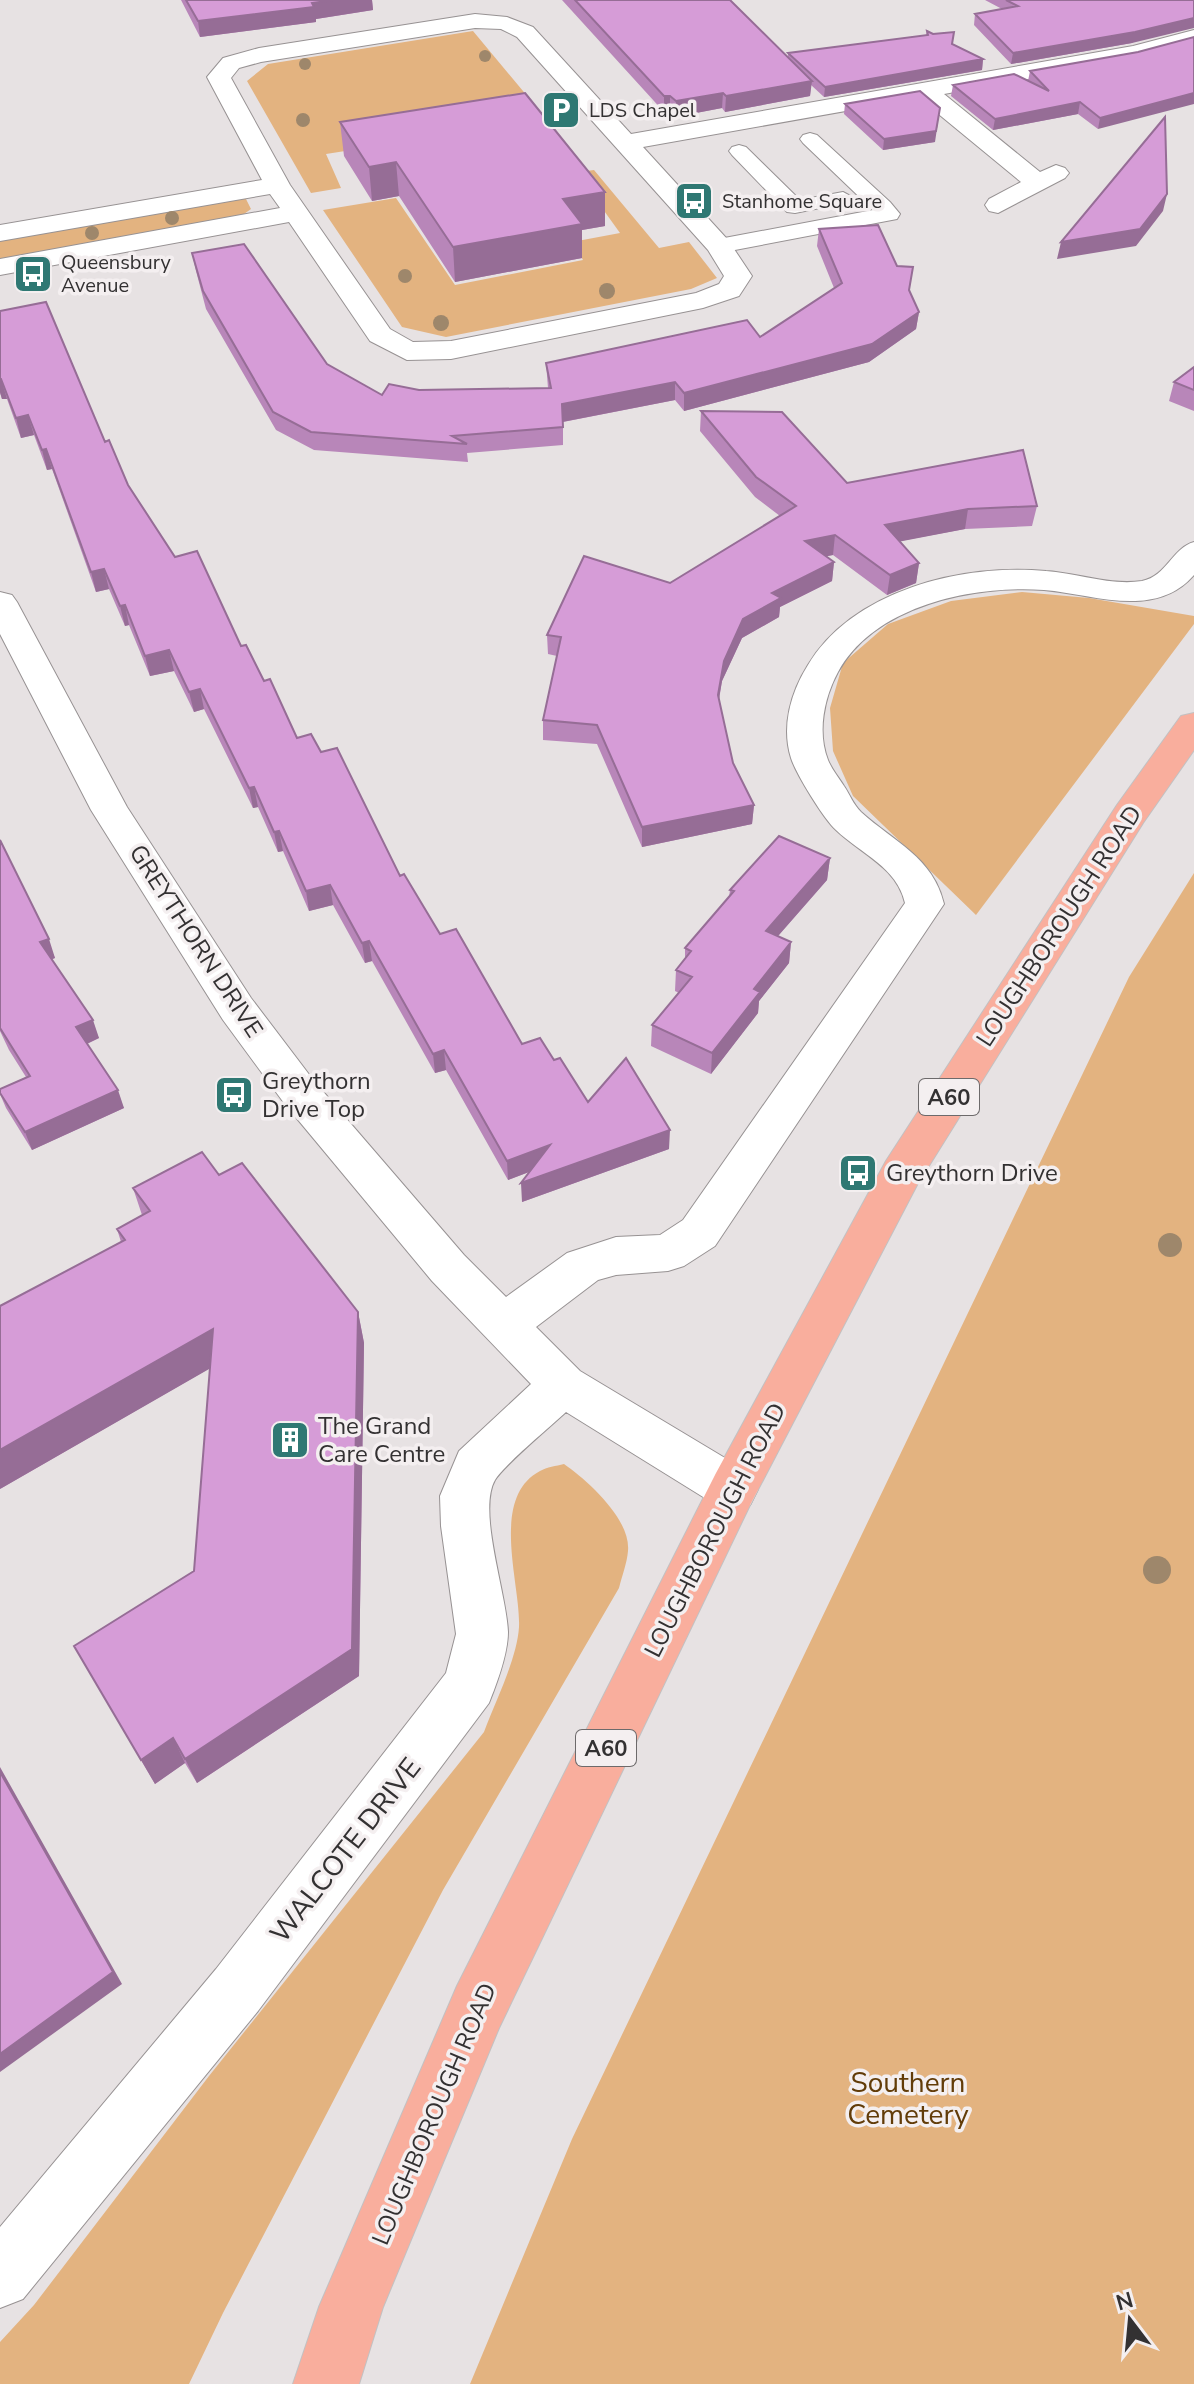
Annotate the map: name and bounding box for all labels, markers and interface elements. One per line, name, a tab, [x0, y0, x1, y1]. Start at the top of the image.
parking icon: LDS Chapel	[540, 89, 582, 131]
place label: LDS Chapel	[589, 97, 696, 124]
bus stop icon: Stanhome Square	[673, 180, 715, 222]
place label: Stanhome Square	[722, 188, 882, 215]
place label: Queensbury Avenue	[61, 249, 171, 299]
bus stop icon: Queensbury Avenue	[12, 253, 54, 295]
street label: LOUGHBOROUGH ROAD	[969, 799, 1149, 1053]
street label: GREYTHORN DRIVE	[122, 838, 270, 1044]
place label: Greythorn Drive Top	[262, 1065, 371, 1125]
bus stop icon: Greythorn Drive Top	[213, 1074, 255, 1116]
road number: A60	[919, 1079, 979, 1115]
bus stop icon: Greythorn Drive	[837, 1152, 879, 1194]
place label: Greythorn Drive	[886, 1157, 1058, 1189]
street label: LOUGHBOROUGH ROAD	[637, 1397, 793, 1663]
place label: The Grand Care Centre	[318, 1410, 445, 1470]
building icon: The Grand Care Centre	[269, 1419, 311, 1461]
road number: A60	[576, 1730, 636, 1766]
street label: WALCOTE DRIVE	[262, 1750, 430, 1951]
street label: LOUGHBOROUGH ROAD	[364, 1978, 504, 2250]
park label: Southern Cemetery	[847, 2064, 969, 2134]
north arrow	[1090, 2280, 1170, 2360]
text: N	[1113, 2285, 1137, 2318]

